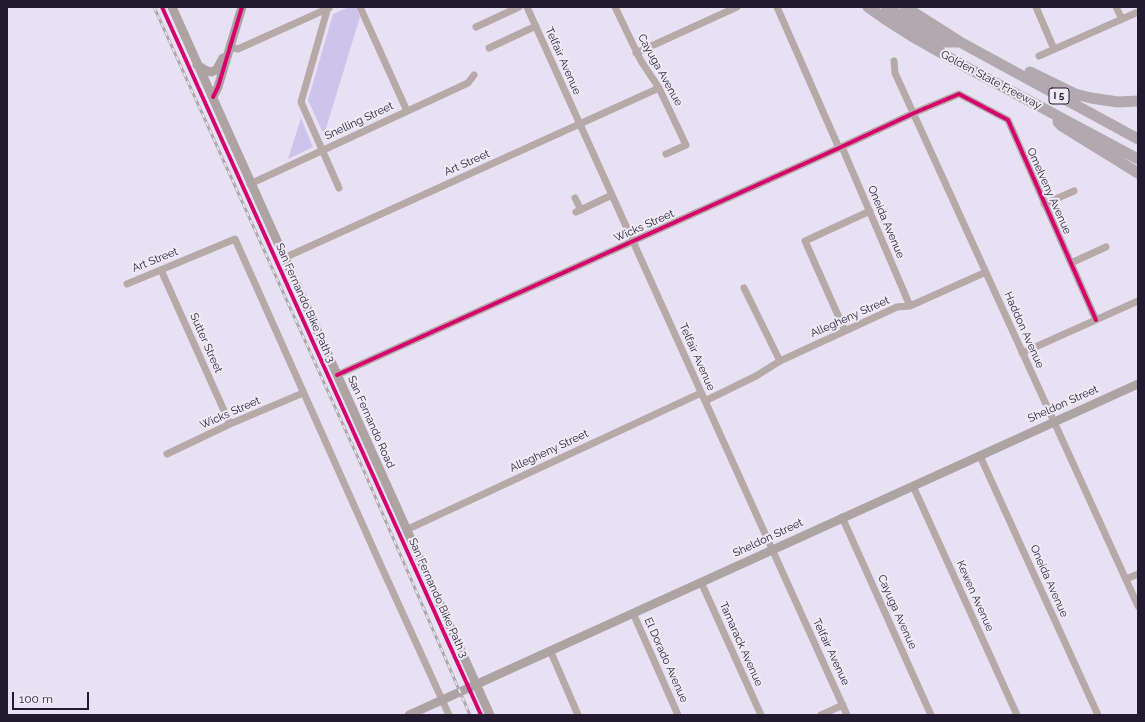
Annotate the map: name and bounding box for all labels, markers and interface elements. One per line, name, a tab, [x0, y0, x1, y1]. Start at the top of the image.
street label: Telfair Avenue	[542, 25, 584, 97]
street label: Cayuga Avenue	[635, 32, 685, 108]
street label: Golden State Freeway	[938, 48, 1044, 112]
road number: I 5	[1049, 88, 1069, 104]
street label: Snelling Street	[322, 99, 396, 143]
street label: Omelveny Avenue	[1024, 146, 1074, 236]
street label: Art Street	[442, 147, 492, 179]
street label: Oneida Avenue	[865, 184, 907, 260]
street label: Wicks Street	[612, 207, 676, 245]
street label: San Fernando Bike Path 3	[273, 241, 337, 365]
street label: Art Street	[130, 245, 180, 275]
street label: Haddon Avenue	[1001, 290, 1047, 370]
street label: Allegheny Street	[808, 294, 892, 340]
street label: Sutter Street	[187, 311, 225, 375]
street label: Telfair Avenue	[676, 321, 718, 393]
street label: San Fernando Road	[345, 374, 397, 470]
street label: Sheldon Street	[1026, 383, 1100, 425]
street label: Wicks Street	[198, 394, 262, 432]
street label: Allegheny Street	[508, 427, 590, 475]
street label: Sheldon Street	[731, 516, 805, 560]
street label: San Fernando Bike Path 3	[406, 536, 470, 660]
street label: Oneida Avenue	[1027, 543, 1071, 619]
street label: Kewen Avenue	[954, 559, 996, 633]
street label: Cayuga Avenue	[875, 573, 919, 651]
street label: Tamarack Avenue	[717, 600, 765, 688]
street label: El Dorado Avenue	[641, 616, 691, 704]
street label: Telfair Avenue	[810, 616, 852, 688]
scale bar	[14, 684, 91, 710]
text: 100 m	[19, 692, 53, 706]

